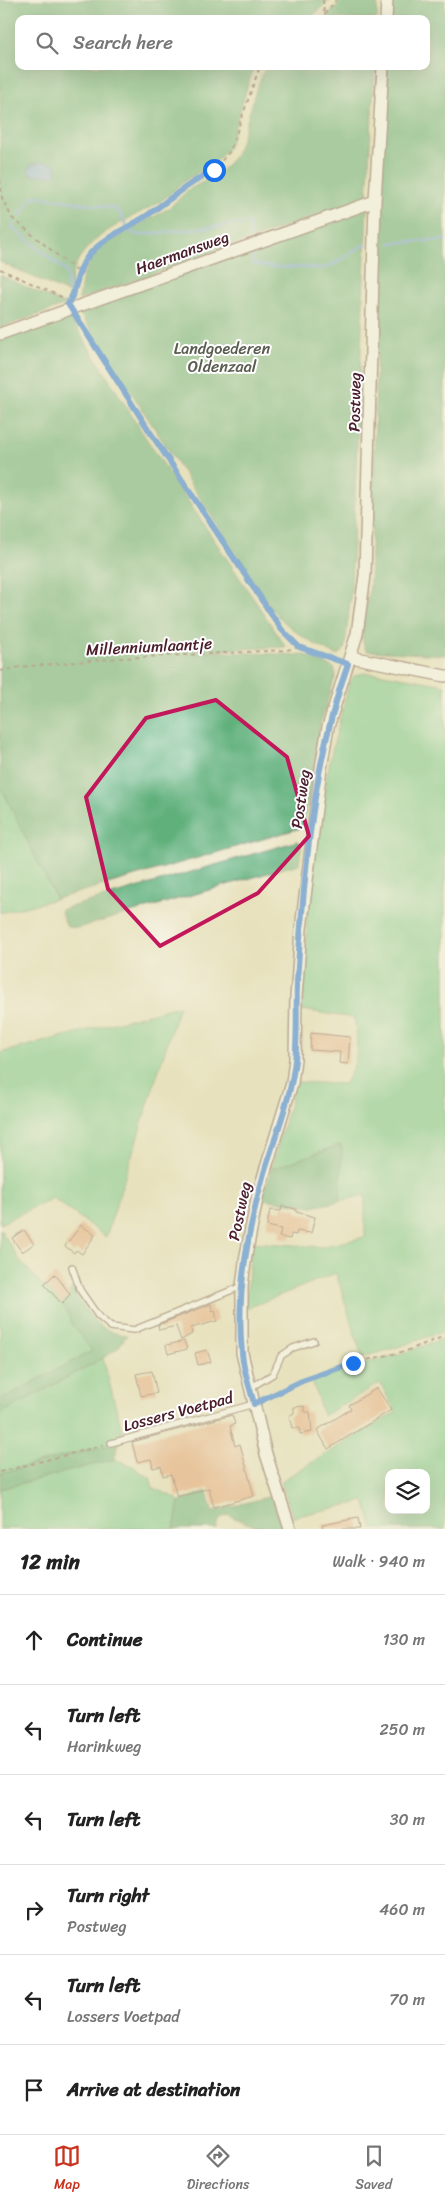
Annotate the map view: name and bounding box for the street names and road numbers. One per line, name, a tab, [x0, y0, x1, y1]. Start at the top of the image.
street label: Haermansweg	[131, 222, 233, 283]
street label: Postweg	[339, 372, 370, 432]
street label: Millenniumlaantje	[85, 629, 213, 664]
street label: Postweg	[282, 768, 319, 831]
street label: Postweg	[219, 1179, 260, 1243]
street label: Lossers Voetpad	[120, 1382, 238, 1440]

